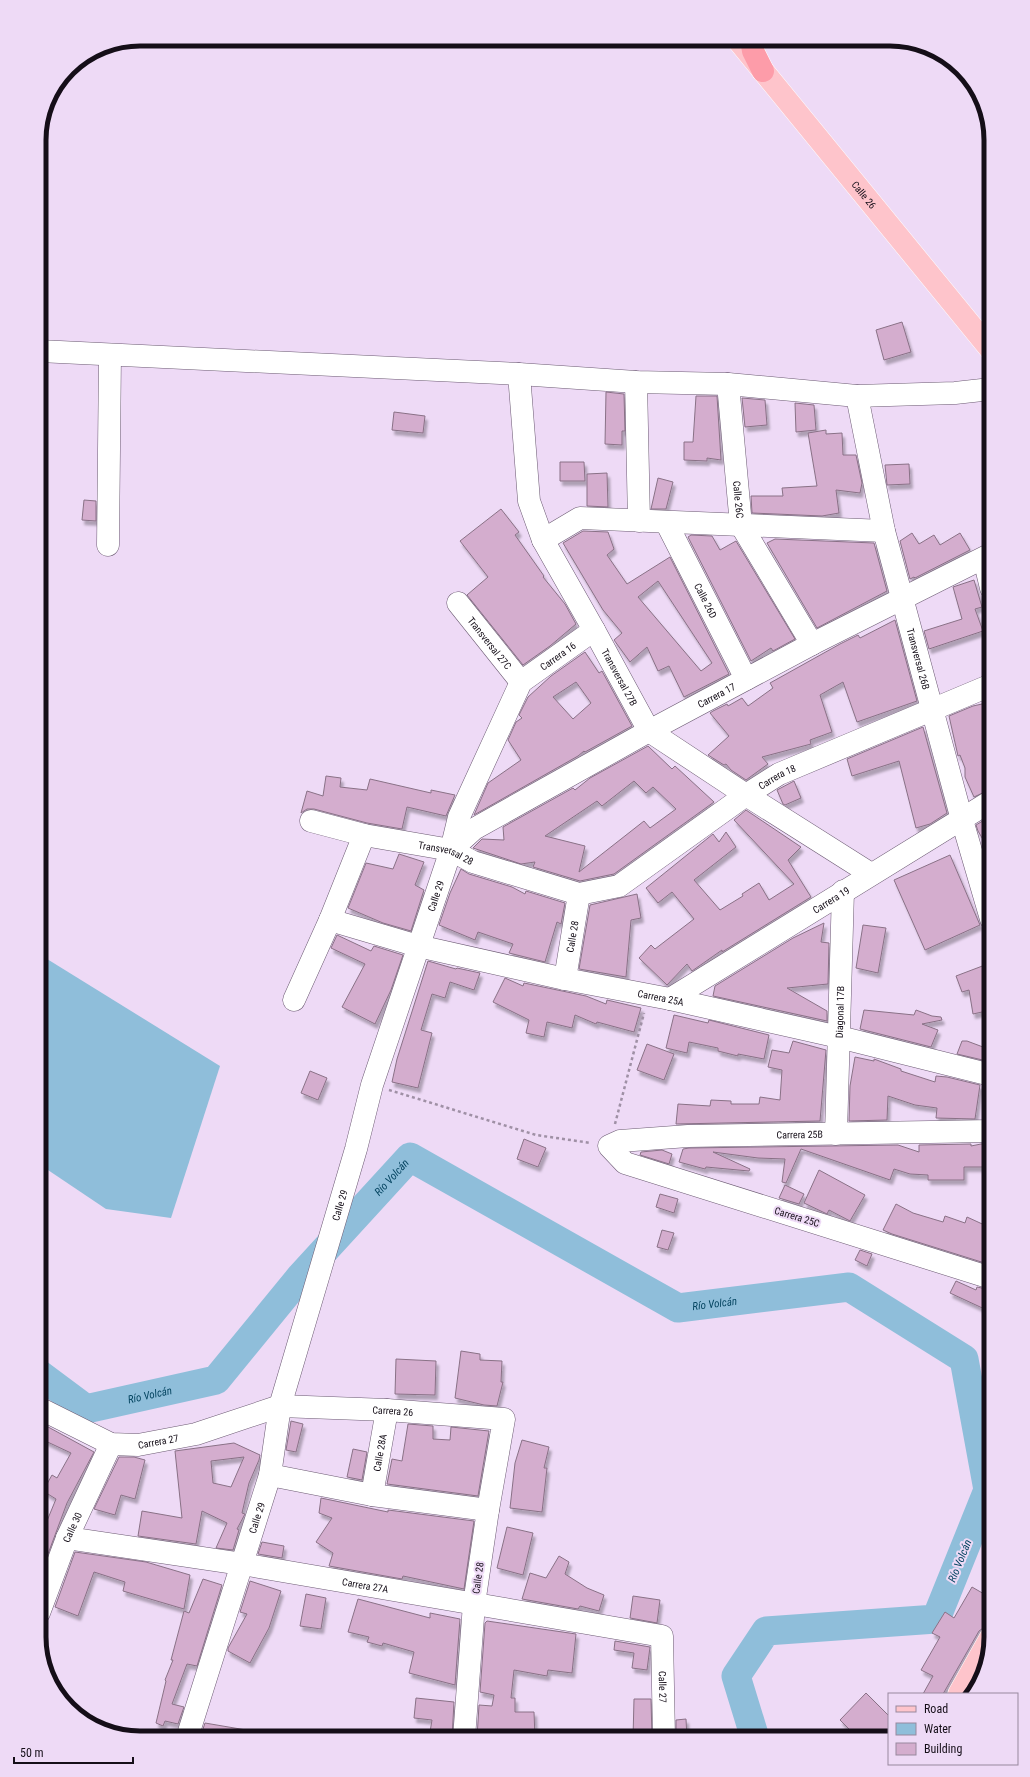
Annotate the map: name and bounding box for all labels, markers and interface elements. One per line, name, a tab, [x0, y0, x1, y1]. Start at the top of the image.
street label: Calle 26	[850, 179, 879, 211]
street label: Calle 26C	[731, 480, 746, 519]
street label: Calle 26D	[693, 581, 720, 620]
street label: Transversal 27C	[466, 615, 514, 671]
street label: Transversal 26B	[905, 627, 932, 691]
street label: Carrera 16	[538, 639, 578, 672]
street label: Transversal 27B	[600, 647, 640, 708]
street label: Carrera 17	[696, 681, 737, 710]
street label: Carrera 18	[756, 762, 797, 791]
street label: Transversal 28	[418, 839, 475, 867]
street label: Calle 29	[425, 879, 446, 913]
street label: Carrera 19	[811, 884, 851, 915]
street label: Calle 28	[564, 920, 580, 953]
street label: Diagonal 17B	[833, 986, 846, 1038]
street label: Carrera 25A	[637, 987, 685, 1008]
street label: Carrera 25B	[776, 1128, 823, 1140]
water label: Río Volcán	[371, 1156, 411, 1198]
street label: Calle 29	[330, 1188, 349, 1222]
street label: Carrera 25C	[773, 1205, 821, 1229]
water label: Río Volcán	[692, 1294, 738, 1313]
water label: Río Volcán	[127, 1384, 173, 1406]
street label: Carrera 26	[372, 1404, 414, 1418]
street label: Carrera 27	[137, 1432, 179, 1450]
street label: Calle 28A	[371, 1433, 388, 1472]
street label: Calle 29	[246, 1501, 267, 1535]
street label: Calle 30	[60, 1510, 84, 1544]
water label: Río Volcán	[946, 1538, 974, 1584]
street label: Calle 28	[470, 1561, 486, 1595]
street label: Carrera 27A	[341, 1576, 389, 1595]
street label: Calle 27	[657, 1671, 669, 1703]
legend	[888, 1693, 1018, 1765]
text: Road	[924, 1702, 948, 1716]
text: Water	[924, 1722, 952, 1736]
scale bar	[14, 1739, 133, 1765]
text: Building	[924, 1742, 962, 1756]
text: 50 m	[20, 1746, 44, 1760]

